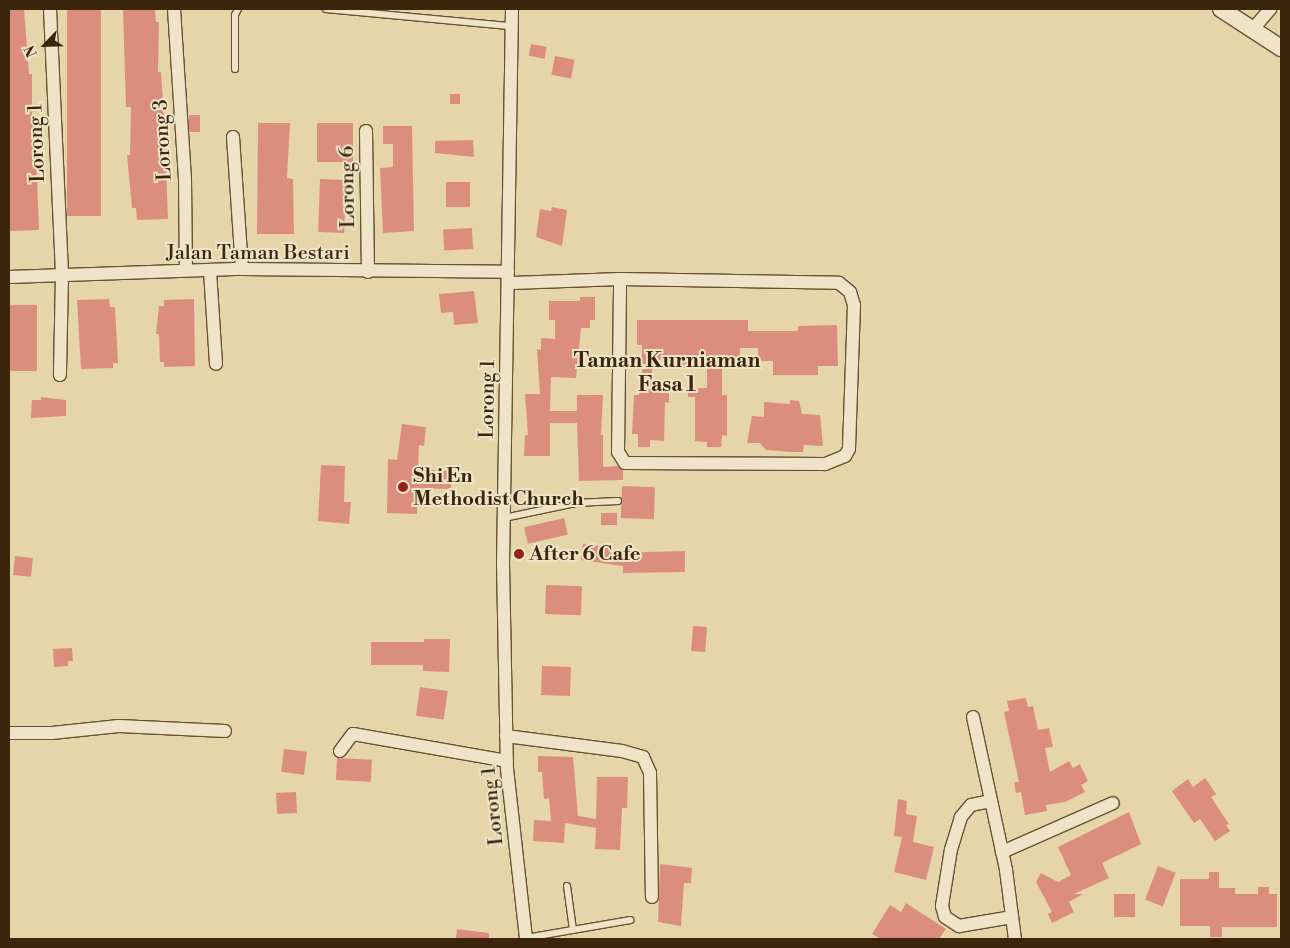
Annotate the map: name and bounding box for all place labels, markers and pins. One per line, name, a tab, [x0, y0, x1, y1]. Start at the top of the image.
place label: Shi En Methodist Church	[413, 464, 584, 511]
marker: Shi En Methodist Church	[397, 481, 409, 493]
place label: After 6 Cafe	[529, 542, 640, 566]
marker: After 6 Cafe	[513, 548, 525, 560]

